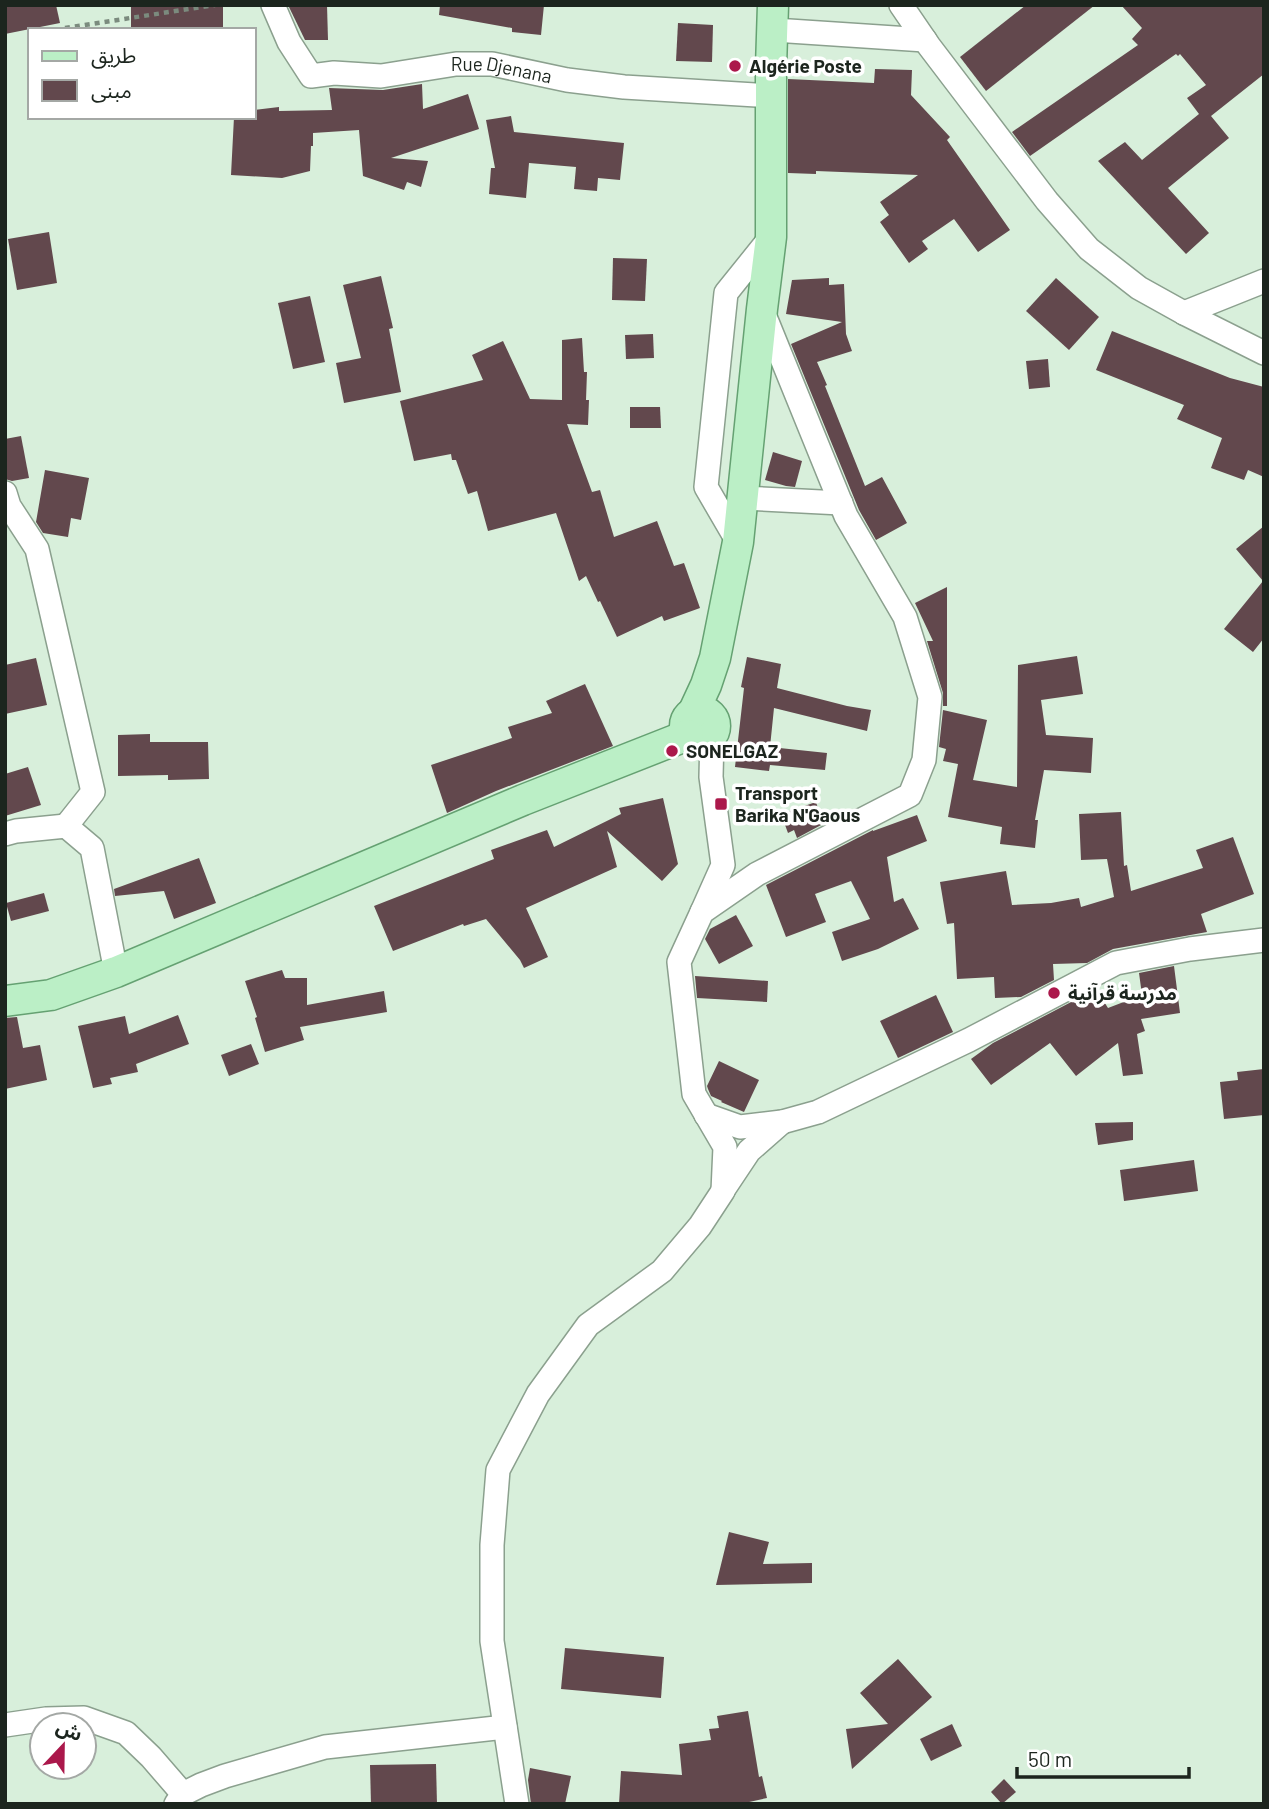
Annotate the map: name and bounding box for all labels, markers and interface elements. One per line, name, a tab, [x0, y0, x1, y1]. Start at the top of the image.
legend	[28, 28, 256, 119]
text: طريق	[91, 42, 136, 69]
street label: Rue Djenana	[451, 51, 554, 88]
place label: Algérie Poste	[749, 54, 862, 77]
marker: Algérie Poste	[727, 58, 743, 74]
text: مبنى	[91, 77, 132, 103]
place label: SONELGAZ	[686, 739, 778, 762]
marker: SONELGAZ	[664, 743, 680, 759]
place label: Transport Barika N'Gaous	[735, 781, 860, 826]
marker: Transport Barika N'Gaous	[713, 796, 729, 812]
place label: مدرسة قرآنية	[1068, 981, 1177, 1005]
marker: مدرسة قرآنية	[1046, 985, 1062, 1001]
north arrow	[28, 1711, 98, 1781]
text: ش	[53, 1714, 86, 1745]
scale bar	[1017, 1736, 1188, 1780]
text: 50 m	[1028, 1746, 1072, 1771]

